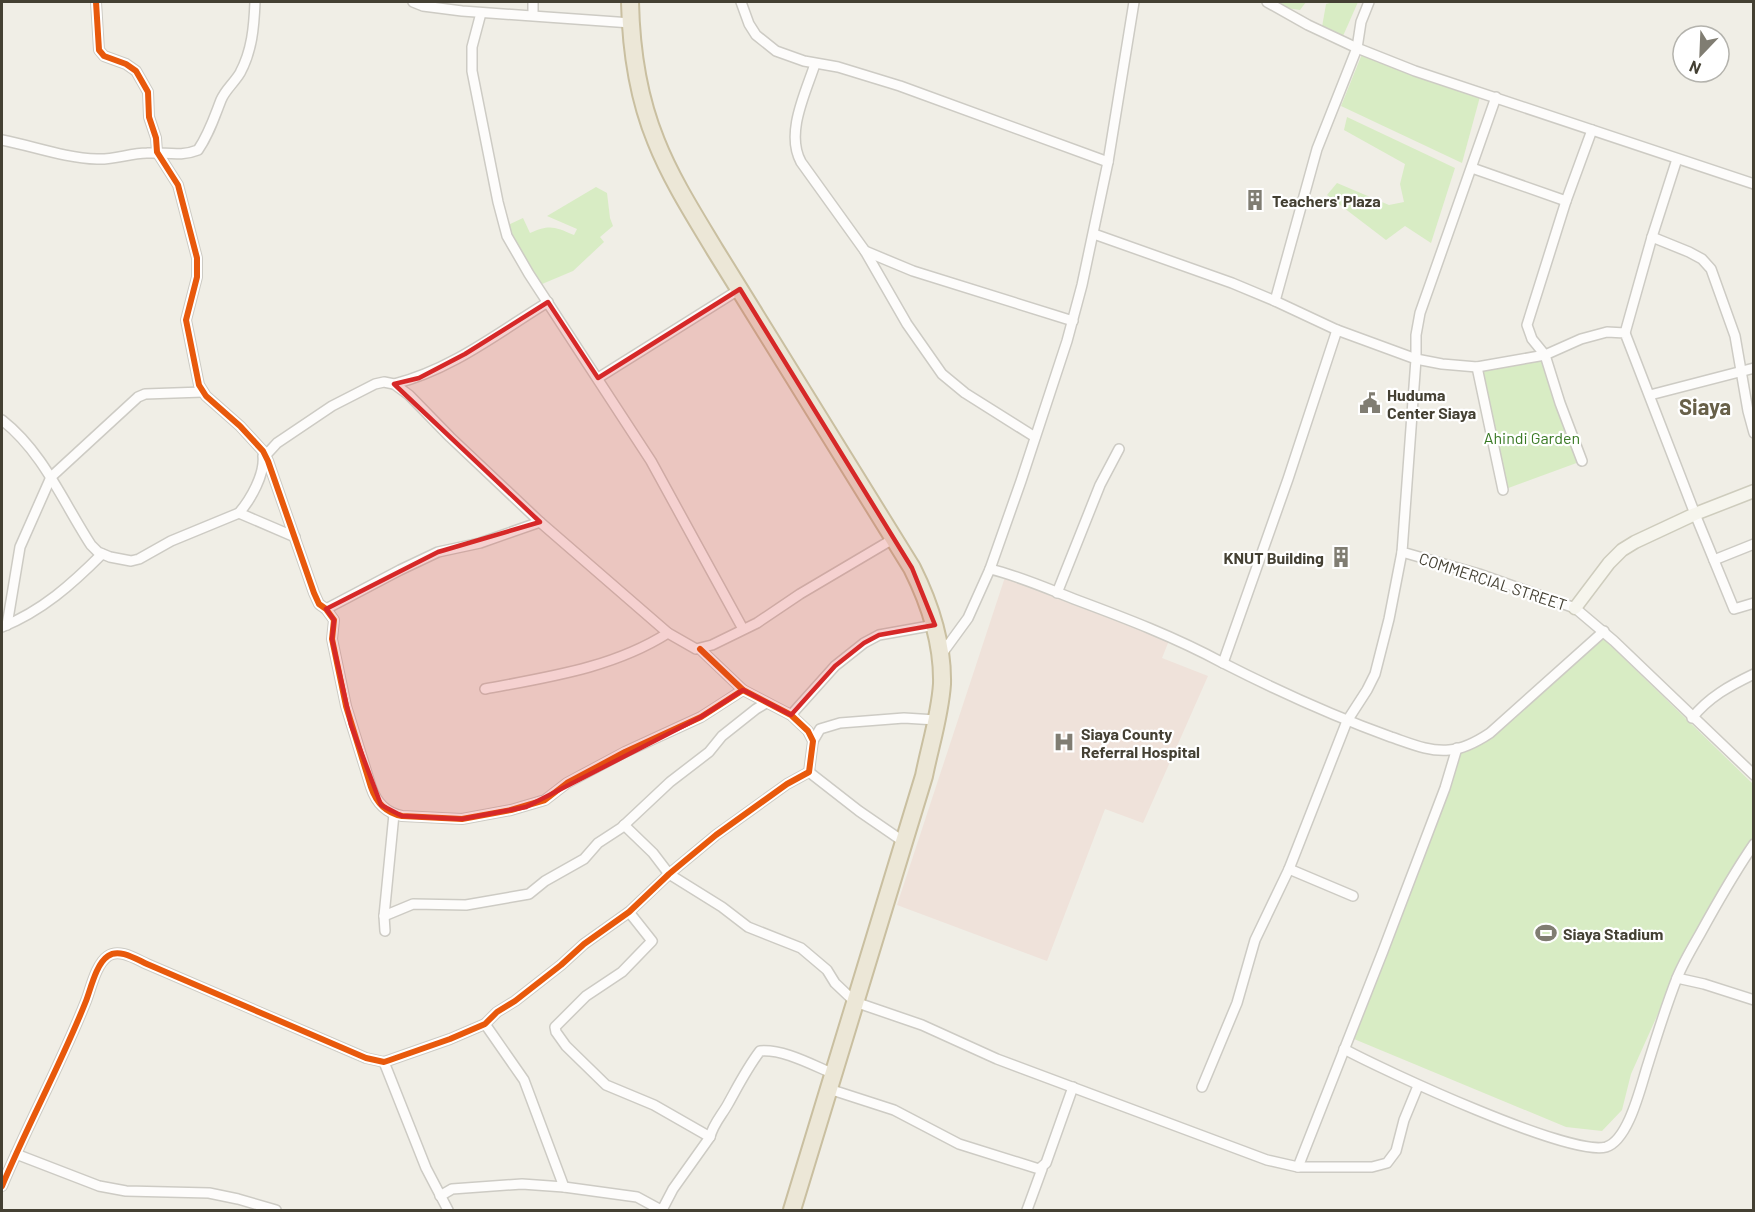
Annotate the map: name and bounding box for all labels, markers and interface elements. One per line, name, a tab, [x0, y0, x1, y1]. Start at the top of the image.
north arrow	[1671, 24, 1731, 84]
text: N	[1686, 57, 1704, 79]
building icon: Teachers' Plaza	[1243, 188, 1267, 212]
place label: Teachers' Plaza	[1272, 191, 1381, 210]
place label: Huduma Center Siaya	[1387, 385, 1476, 422]
public building icon: Huduma Center Siaya	[1358, 391, 1382, 415]
district label: Siaya	[1679, 393, 1731, 419]
park label: Ahindi Garden	[1484, 428, 1580, 447]
building icon: KNUT Building	[1329, 545, 1353, 569]
place label: KNUT Building	[1223, 548, 1324, 567]
street label: COMMERCIAL STREET	[1417, 548, 1569, 614]
place label: Siaya County Referral Hospital	[1081, 724, 1200, 761]
hospital icon: Siaya County Referral Hospital	[1052, 730, 1076, 754]
sports icon: Siaya Stadium	[1534, 921, 1558, 945]
place label: Siaya Stadium	[1563, 924, 1663, 943]

